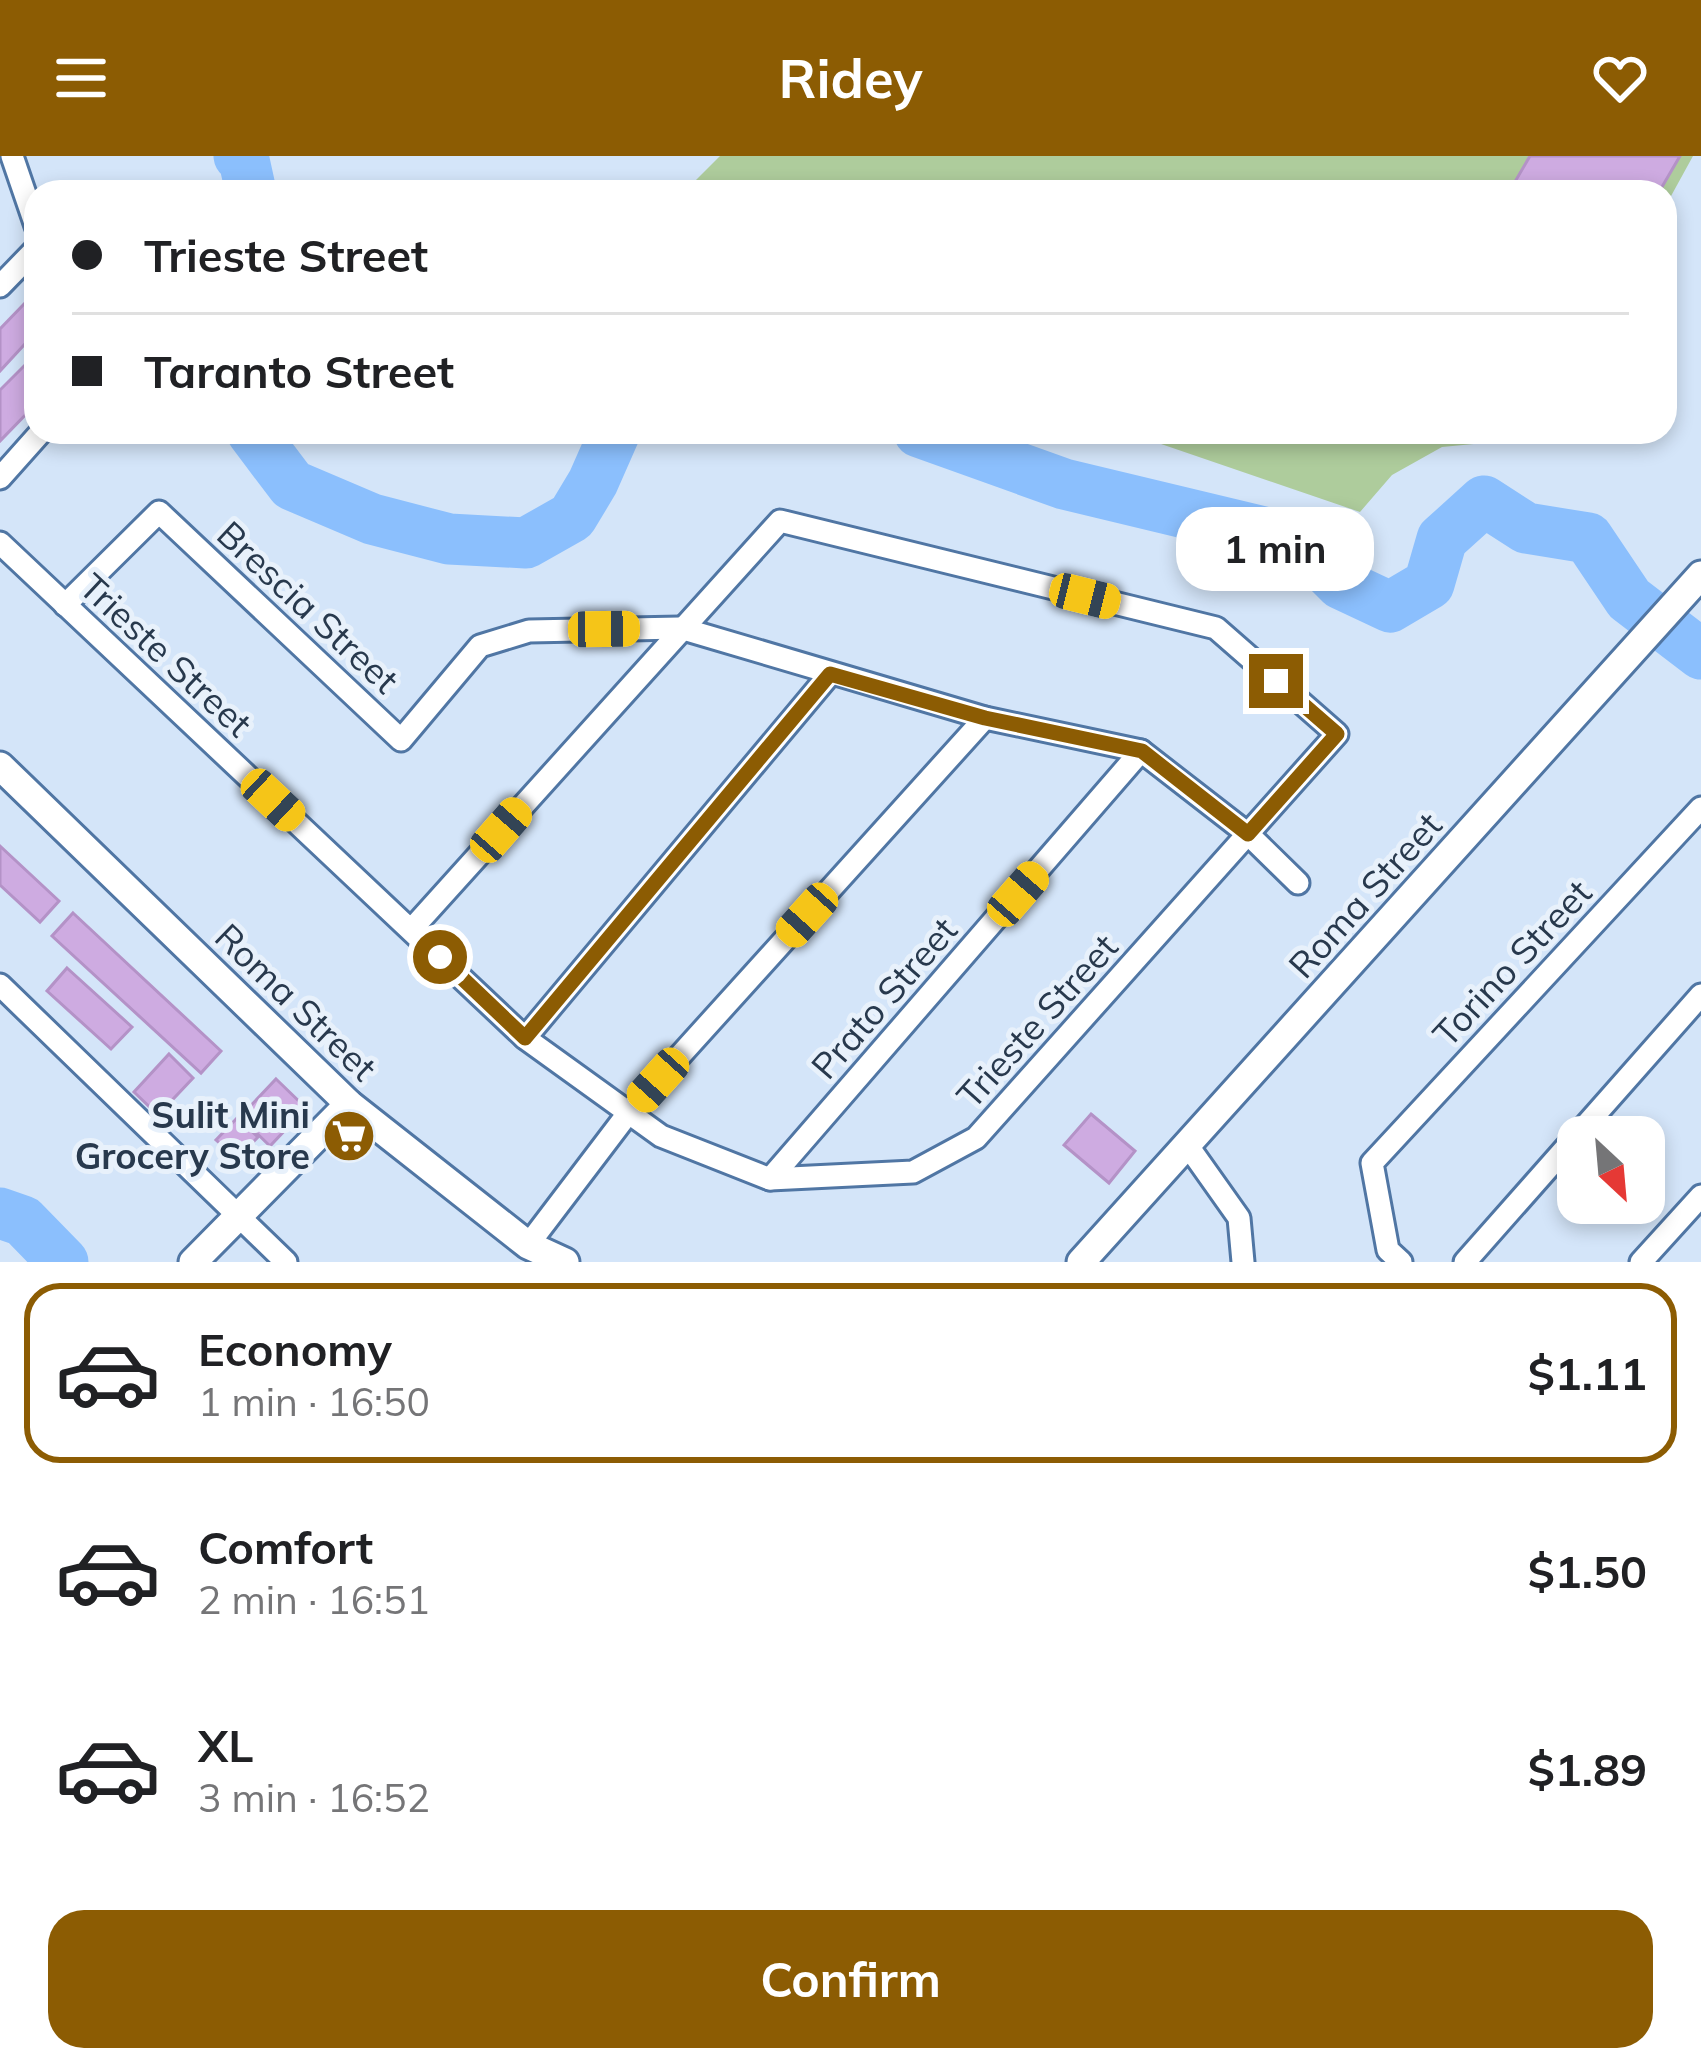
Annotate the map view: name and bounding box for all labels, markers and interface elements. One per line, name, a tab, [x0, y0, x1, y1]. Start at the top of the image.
text: Ridey	[779, 44, 922, 112]
icon: menu	[48, 45, 114, 111]
icon: heart	[1587, 45, 1653, 111]
text: Trieste Street	[144, 227, 428, 283]
text: Taranto Street	[144, 343, 454, 399]
callout: 1 min	[1177, 507, 1375, 591]
street label: Brescia Street	[208, 511, 408, 702]
text: 1 min	[1224, 524, 1326, 573]
street label: Trieste Street	[71, 564, 262, 746]
car	[1046, 570, 1124, 622]
car	[568, 610, 640, 648]
route end	[1249, 654, 1303, 708]
car	[234, 762, 312, 838]
car	[464, 791, 538, 869]
street label: Roma Street	[1279, 803, 1451, 987]
car	[981, 855, 1055, 933]
street label: Torino Street	[1423, 870, 1600, 1055]
car	[770, 876, 844, 954]
street label: Prato Street	[801, 908, 966, 1088]
street label: Roma Street	[206, 913, 387, 1090]
street label: Trieste Street	[947, 924, 1127, 1117]
route start	[413, 930, 467, 984]
car	[621, 1041, 695, 1119]
place label: Sulit Mini Grocery Store	[75, 1092, 310, 1178]
supermarket icon: Sulit Mini Grocery Store	[321, 1108, 377, 1164]
north arrow	[1557, 1116, 1665, 1224]
map controls	[1557, 1116, 1665, 1224]
icon: car	[54, 1319, 162, 1427]
text: Economy	[198, 1321, 392, 1377]
text: $1.11	[1528, 1345, 1647, 1401]
text: 1 min · 16:50	[198, 1377, 430, 1426]
icon: car	[54, 1517, 162, 1625]
text: Comfort	[198, 1519, 373, 1575]
text: $1.50	[1528, 1543, 1647, 1599]
text: 2 min · 16:51	[198, 1575, 430, 1624]
icon: car	[54, 1715, 162, 1823]
text: XL	[198, 1717, 253, 1773]
text: $1.89	[1528, 1741, 1647, 1797]
text: 3 min · 16:52	[198, 1773, 430, 1822]
button: Confirm	[48, 1910, 1653, 2048]

